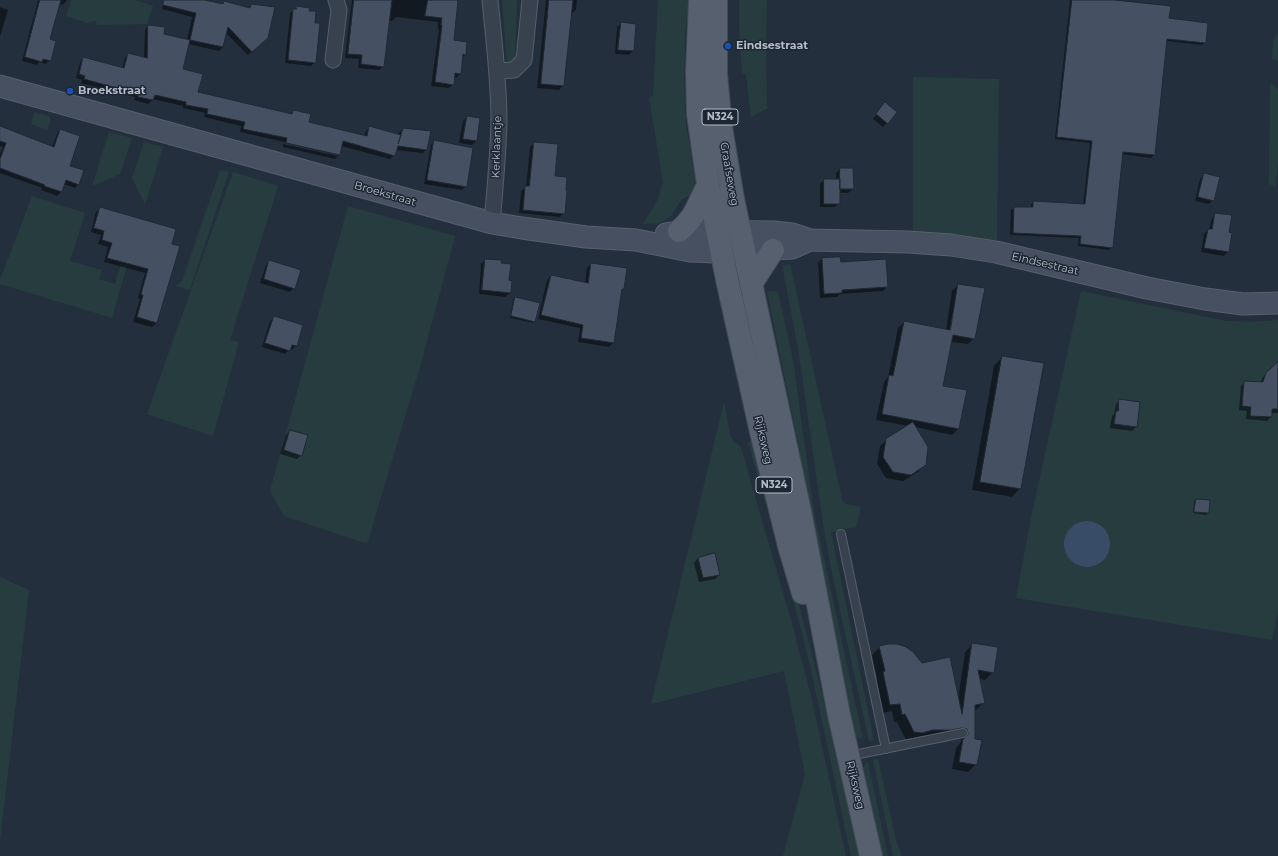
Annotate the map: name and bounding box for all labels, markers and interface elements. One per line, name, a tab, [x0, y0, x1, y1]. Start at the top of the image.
place label: Eindsestraat	[736, 39, 808, 53]
marker: Eindsestraat	[723, 41, 733, 51]
place label: Broekstraat	[78, 84, 146, 98]
marker: Broekstraat	[65, 86, 75, 96]
road number: N324	[702, 109, 738, 125]
street label: Kerklaantje	[489, 115, 505, 179]
street label: Graafseweg	[717, 141, 741, 207]
street label: Broekstraat	[353, 179, 417, 209]
street label: Eindsestraat	[1010, 250, 1080, 278]
street label: Rijksweg	[751, 415, 775, 465]
road number: N324	[756, 477, 792, 493]
street label: Rijksweg	[843, 760, 867, 810]

